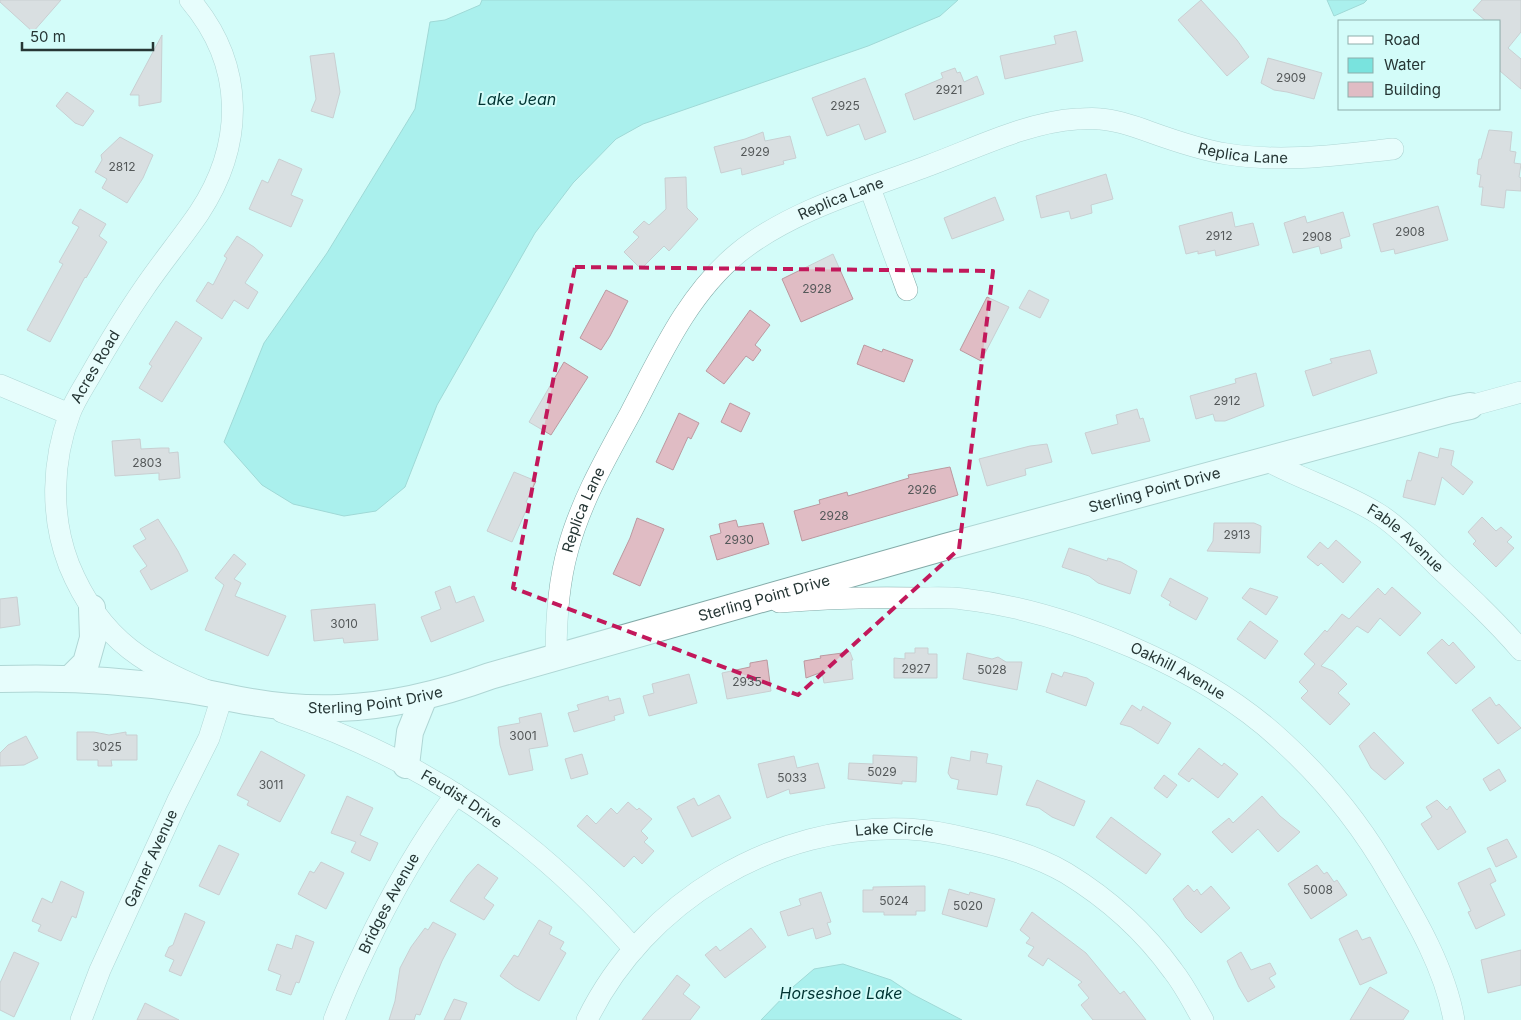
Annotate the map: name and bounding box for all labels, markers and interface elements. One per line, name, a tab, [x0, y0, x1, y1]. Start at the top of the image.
scale bar	[22, 20, 154, 52]
legend	[1338, 20, 1501, 110]
text: 50 m	[30, 27, 66, 46]
text: Road	[1384, 30, 1420, 49]
text: Water	[1384, 55, 1426, 74]
house number: 2909	[1276, 70, 1306, 85]
text: Building	[1384, 80, 1441, 99]
house number: 2921	[936, 82, 962, 97]
water label: Lake Jean	[478, 89, 556, 109]
house number: 2925	[830, 98, 860, 113]
street label: Replica Lane	[1196, 138, 1288, 167]
house number: 2929	[740, 144, 770, 159]
house number: 2812	[109, 159, 135, 174]
street label: Replica Lane	[795, 173, 886, 224]
house number: 2908	[1395, 224, 1425, 239]
house number: 2912	[1206, 228, 1232, 243]
house number: 2908	[1302, 229, 1332, 244]
house number: 2928	[802, 281, 832, 296]
street label: Acres Road	[66, 327, 124, 406]
house number: 2912	[1214, 393, 1240, 408]
house number: 2803	[132, 455, 162, 470]
street label: Sterling Point Drive	[1086, 463, 1222, 517]
street label: Replica Lane	[557, 464, 609, 555]
house number: 2926	[907, 482, 937, 497]
street label: Fable Avenue	[1364, 499, 1448, 576]
house number: 2928	[819, 508, 849, 523]
house number: 2913	[1223, 527, 1251, 542]
house number: 2930	[724, 532, 754, 547]
street label: Sterling Point Drive	[696, 570, 832, 625]
house number: 3010	[330, 616, 358, 631]
street label: Oakhill Avenue	[1128, 638, 1229, 704]
house number: 2927	[902, 661, 931, 676]
house number: 5028	[977, 662, 1007, 677]
house number: 2935	[732, 674, 762, 689]
street label: Sterling Point Drive	[308, 682, 445, 717]
house number: 3001	[509, 728, 537, 743]
house number: 3025	[92, 739, 122, 754]
house number: 5029	[867, 764, 897, 779]
street label: Feudist Drive	[418, 765, 506, 832]
house number: 5033	[777, 770, 807, 785]
house number: 3011	[259, 777, 283, 792]
street label: Garner Avenue	[120, 806, 181, 910]
street label: Lake Circle	[854, 819, 935, 841]
street label: Bridges Avenue	[354, 849, 423, 957]
house number: 5008	[1303, 882, 1333, 897]
house number: 5024	[879, 893, 909, 908]
house number: 5020	[953, 898, 983, 913]
water label: Horseshoe Lake	[780, 983, 902, 1003]

